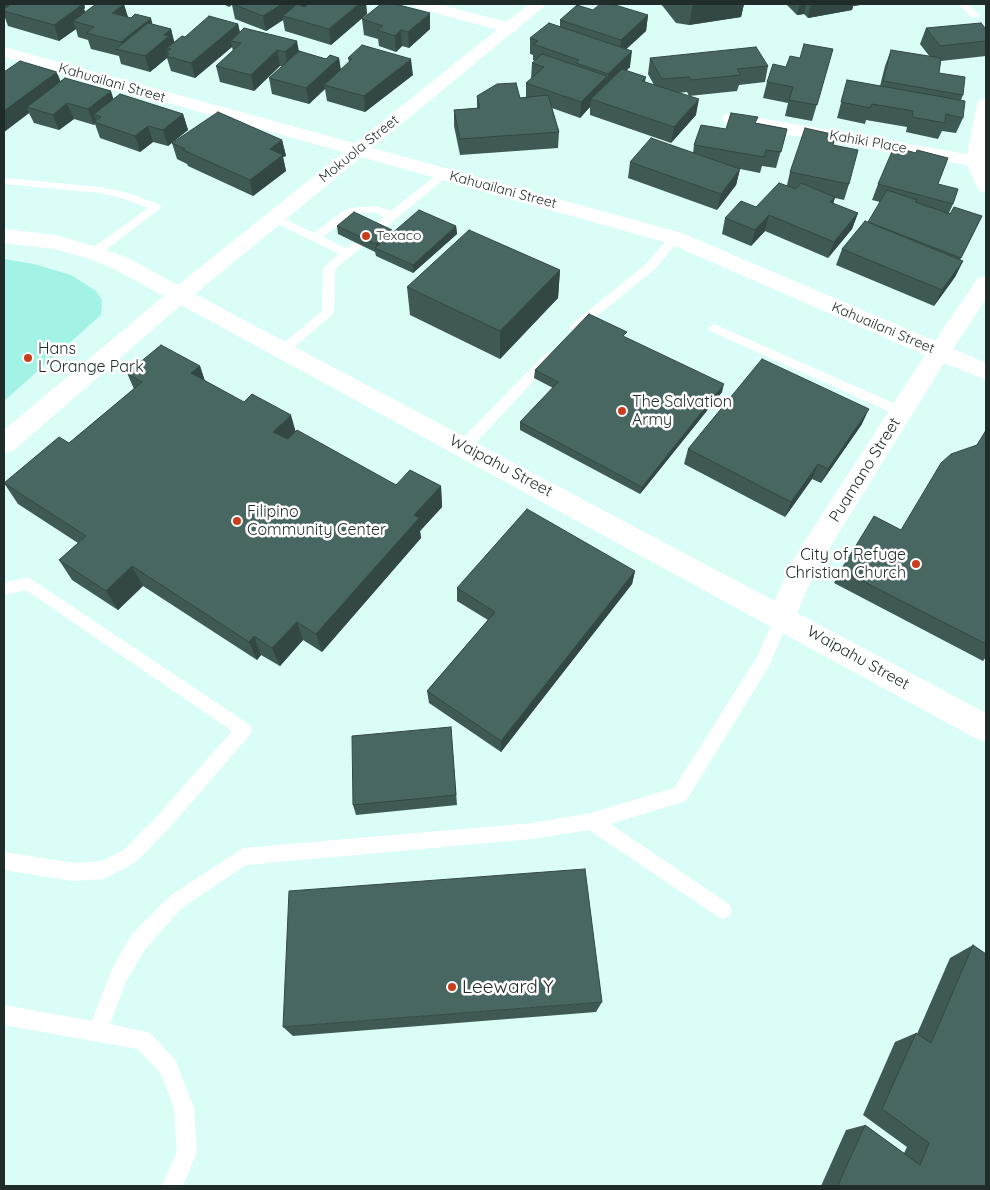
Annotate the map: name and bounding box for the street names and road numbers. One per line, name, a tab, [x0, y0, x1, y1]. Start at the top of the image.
street label: Kahuailani Street	[57, 60, 167, 106]
street label: Mokuola Street	[316, 112, 402, 186]
street label: Kahiki Place	[828, 127, 908, 157]
street label: Kahuailani Street	[448, 168, 558, 212]
street label: Kahuailani Street	[829, 299, 937, 357]
street label: Puamano Street	[825, 414, 905, 526]
street label: Waipahu Street	[446, 431, 556, 501]
street label: Waipahu Street	[803, 622, 913, 694]

